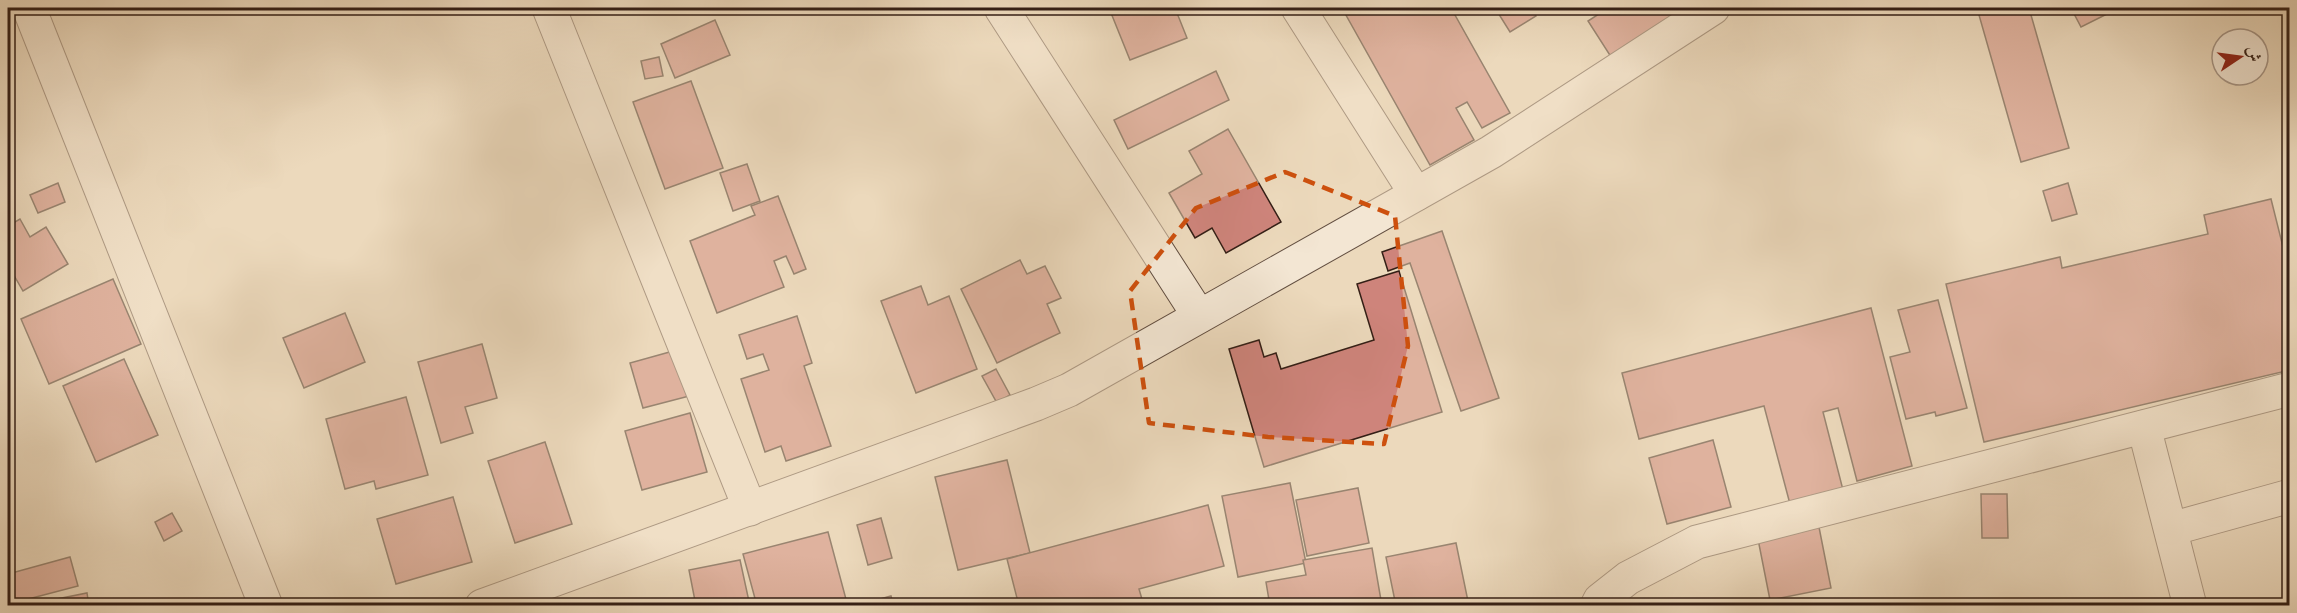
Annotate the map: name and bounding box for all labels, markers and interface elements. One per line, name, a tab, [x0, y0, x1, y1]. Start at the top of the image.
north arrow	[2210, 27, 2270, 87]
text: ش	[2241, 44, 2266, 64]

